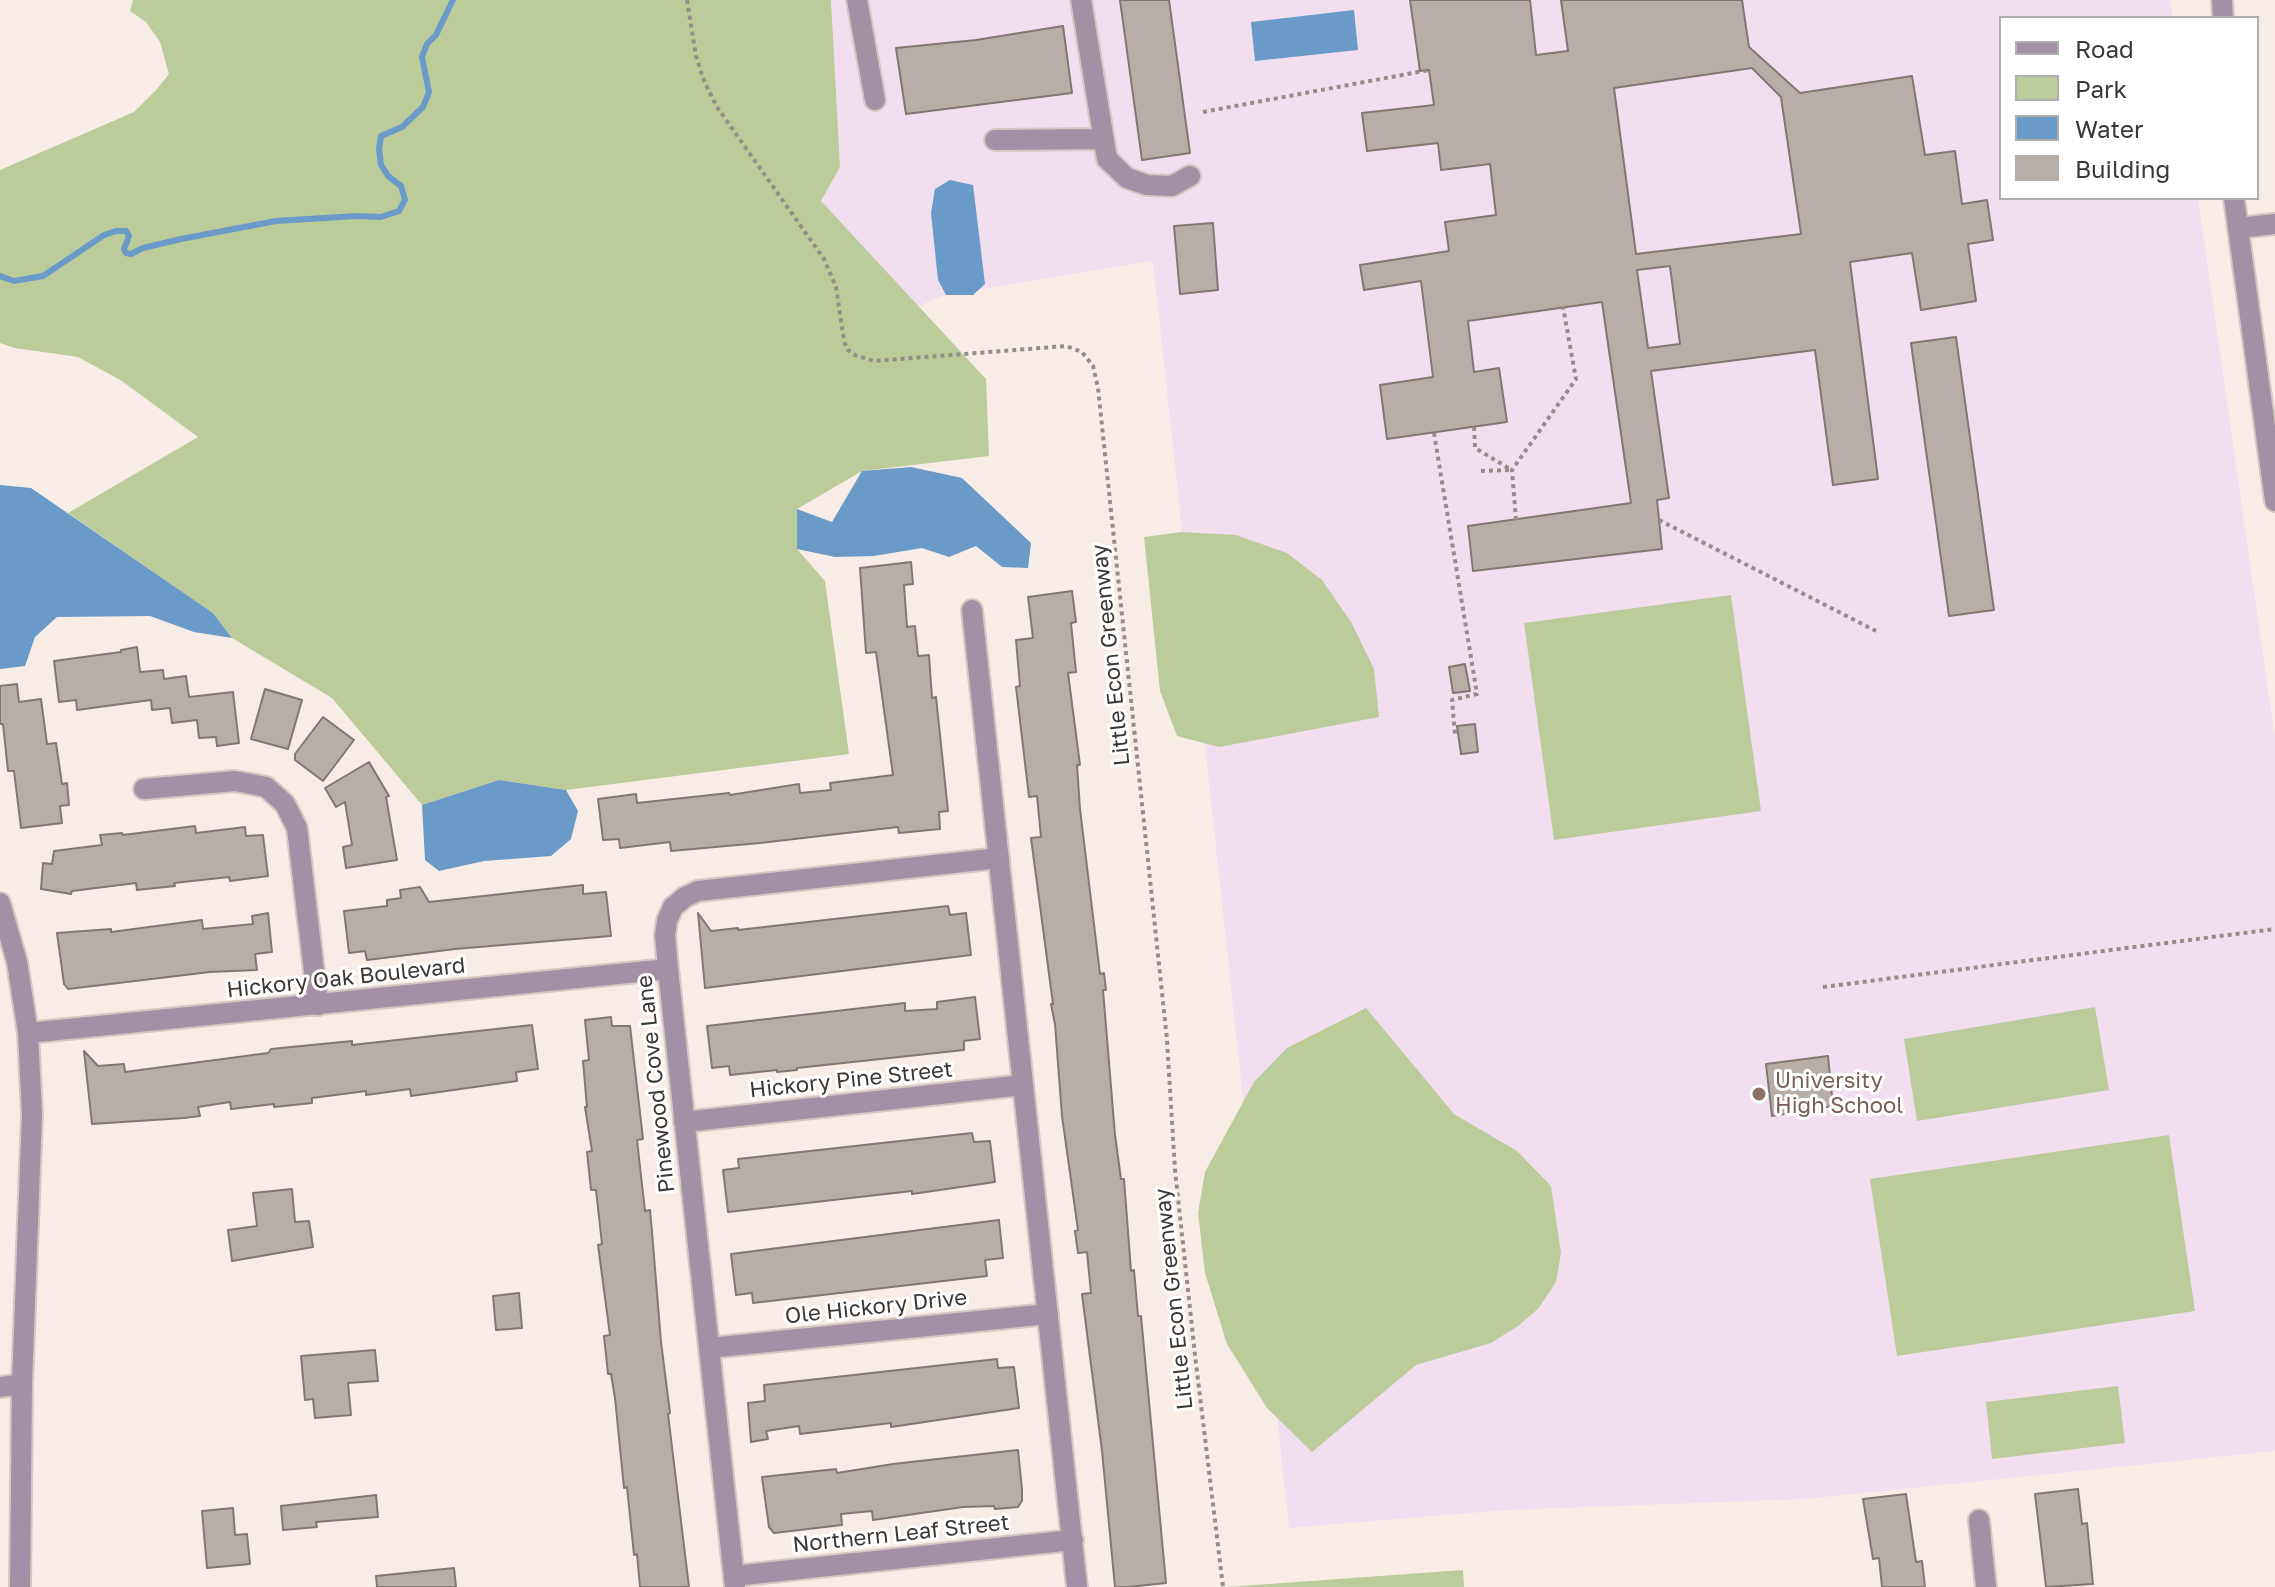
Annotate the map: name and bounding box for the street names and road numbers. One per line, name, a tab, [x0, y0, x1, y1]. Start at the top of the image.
street label: Little Econ Greenway	[1086, 543, 1136, 767]
street label: Hickory Oak Boulevard	[225, 952, 467, 1004]
street label: Pinewood Cove Lane	[631, 974, 681, 1194]
street label: Hickory Pine Street	[748, 1056, 954, 1104]
street label: Little Econ Greenway	[1149, 1187, 1199, 1411]
street label: Ole Hickory Drive	[784, 1284, 968, 1330]
street label: Northern Leaf Street	[791, 1509, 1011, 1559]

